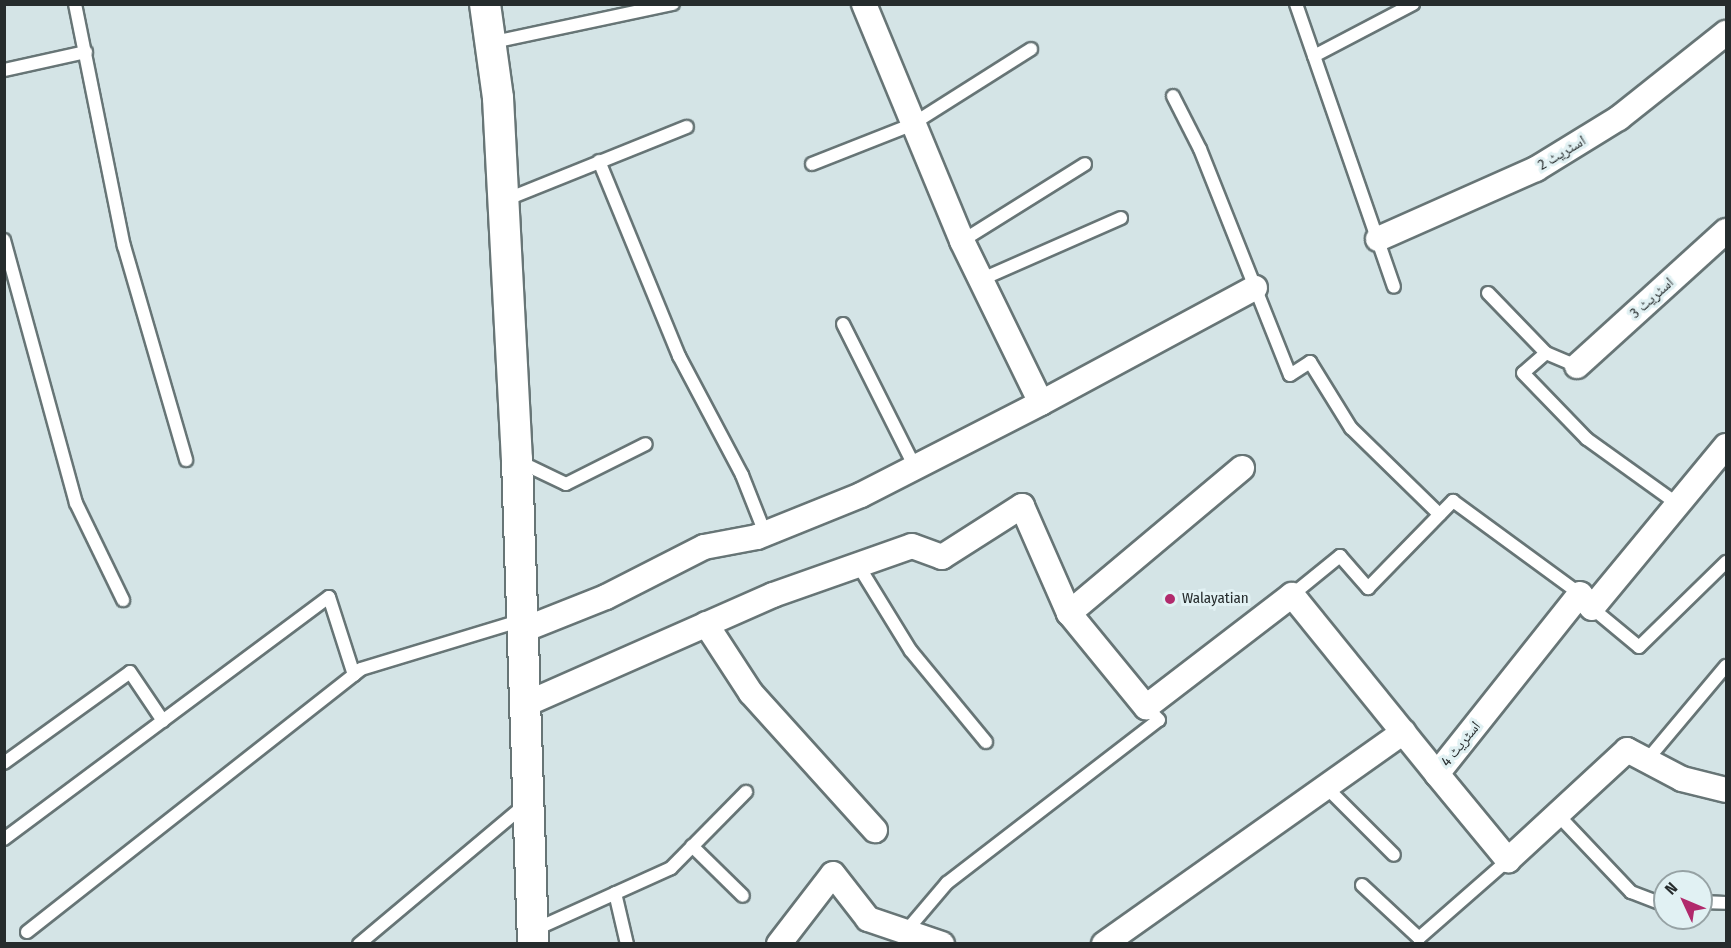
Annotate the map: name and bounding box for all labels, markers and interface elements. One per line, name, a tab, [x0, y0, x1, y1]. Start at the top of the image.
street label: اسٹریٹ 2	[1535, 132, 1589, 174]
street label: اسٹریٹ 3	[1626, 274, 1678, 322]
place label: Walayatian	[1182, 590, 1249, 608]
marker: Walayatian	[1163, 592, 1177, 606]
street label: اسٹریٹ 4	[1437, 718, 1485, 770]
north arrow	[1653, 870, 1713, 930]
text: N	[1661, 878, 1681, 899]

